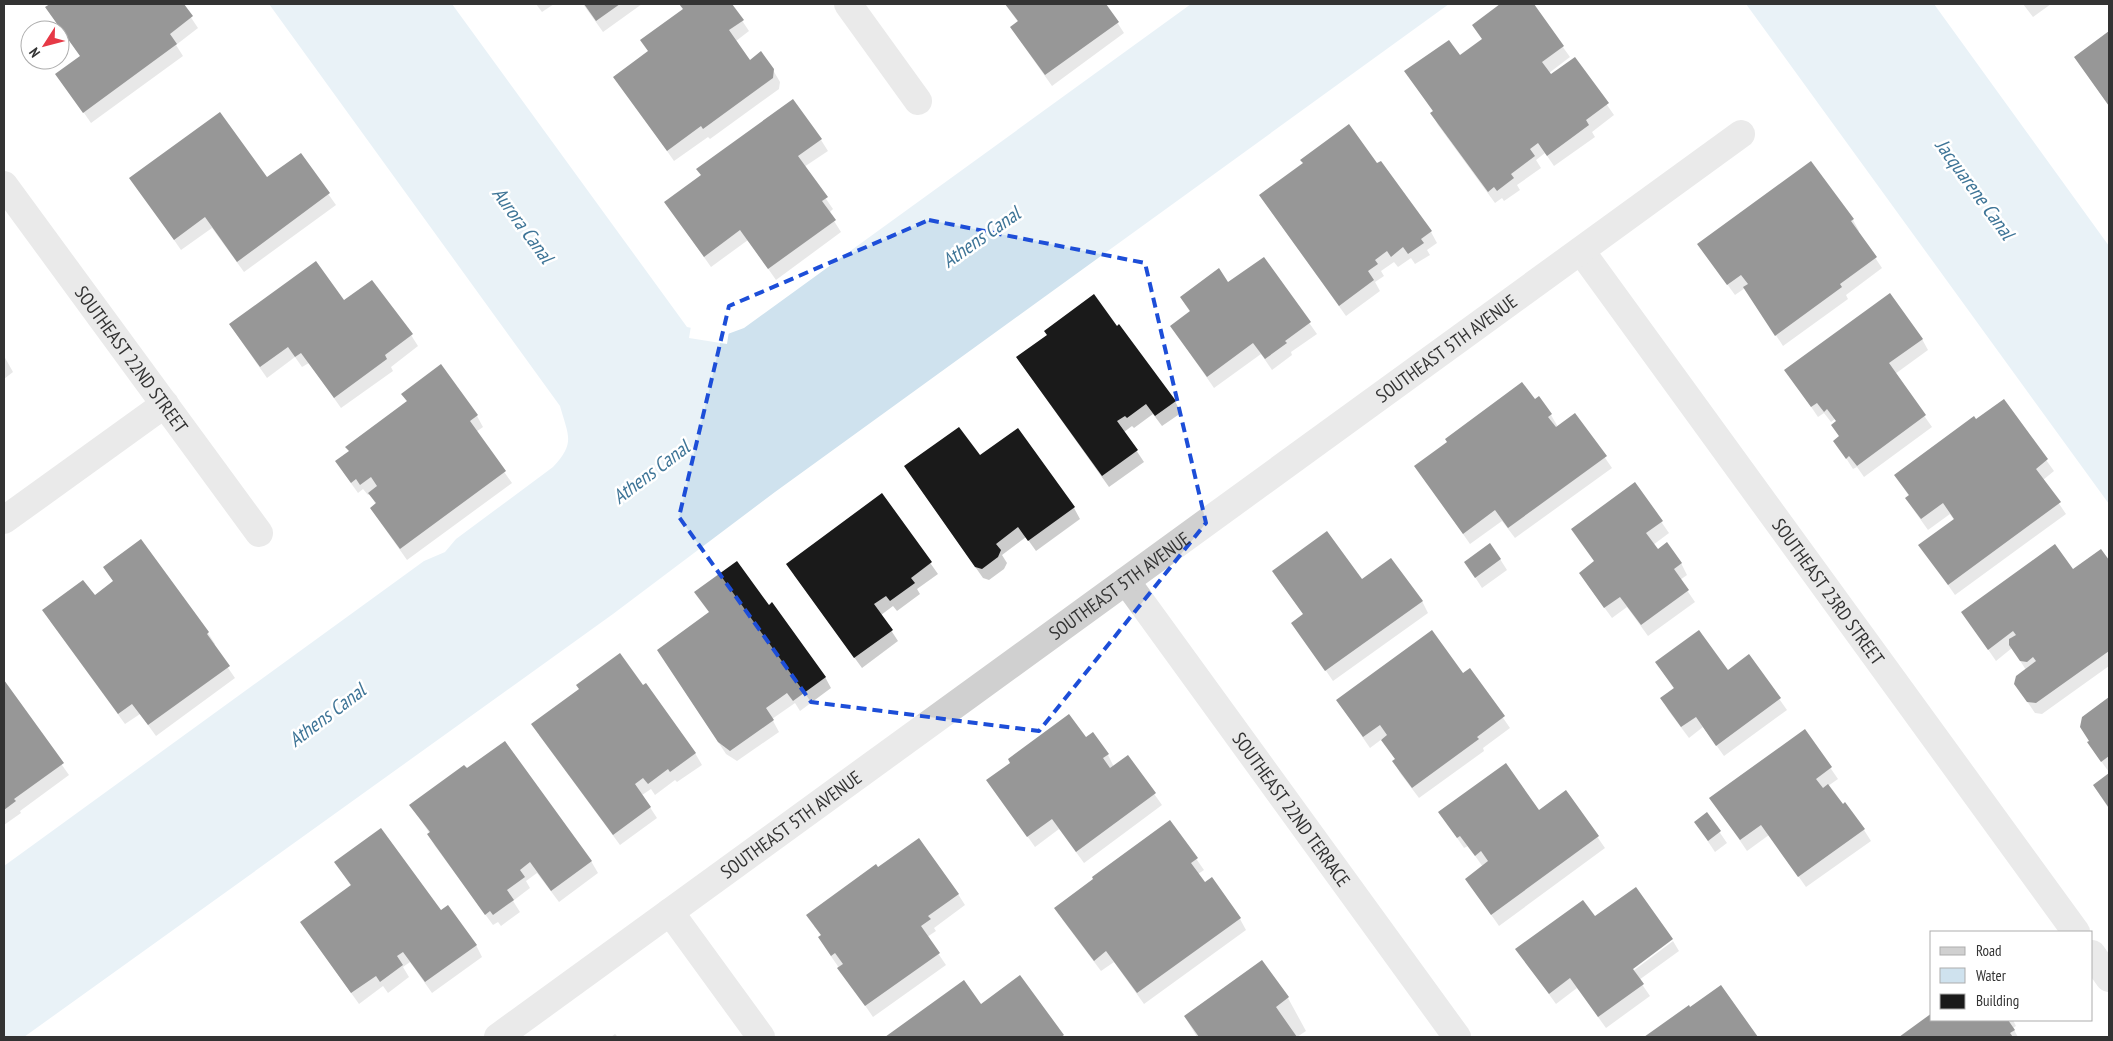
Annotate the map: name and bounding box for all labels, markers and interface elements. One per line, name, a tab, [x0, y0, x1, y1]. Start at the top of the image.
north arrow	[20, 20, 70, 70]
text: N	[25, 44, 44, 61]
water label: Jacquarene Canal	[1929, 133, 2022, 246]
water label: Aurora Canal	[487, 182, 561, 270]
water label: Athens Canal	[937, 199, 1027, 273]
street label: SOUTHEAST 22ND STREET	[70, 281, 194, 438]
street label: SOUTHEAST 5TH AVENUE	[1371, 289, 1521, 407]
water label: Athens Canal	[607, 433, 697, 509]
street label: SOUTHEAST 23RD STREET	[1767, 514, 1890, 670]
street label: SOUTHEAST 5TH AVENUE	[1044, 526, 1195, 645]
water label: Athens Canal	[283, 676, 373, 752]
street label: SOUTHEAST 22ND TERRACE	[1228, 727, 1356, 891]
street label: SOUTHEAST 5TH AVENUE	[716, 765, 866, 884]
legend	[1930, 931, 2093, 1021]
text: Road	[1976, 941, 2002, 960]
text: Water	[1976, 966, 2007, 985]
text: Building	[1976, 991, 2019, 1010]

